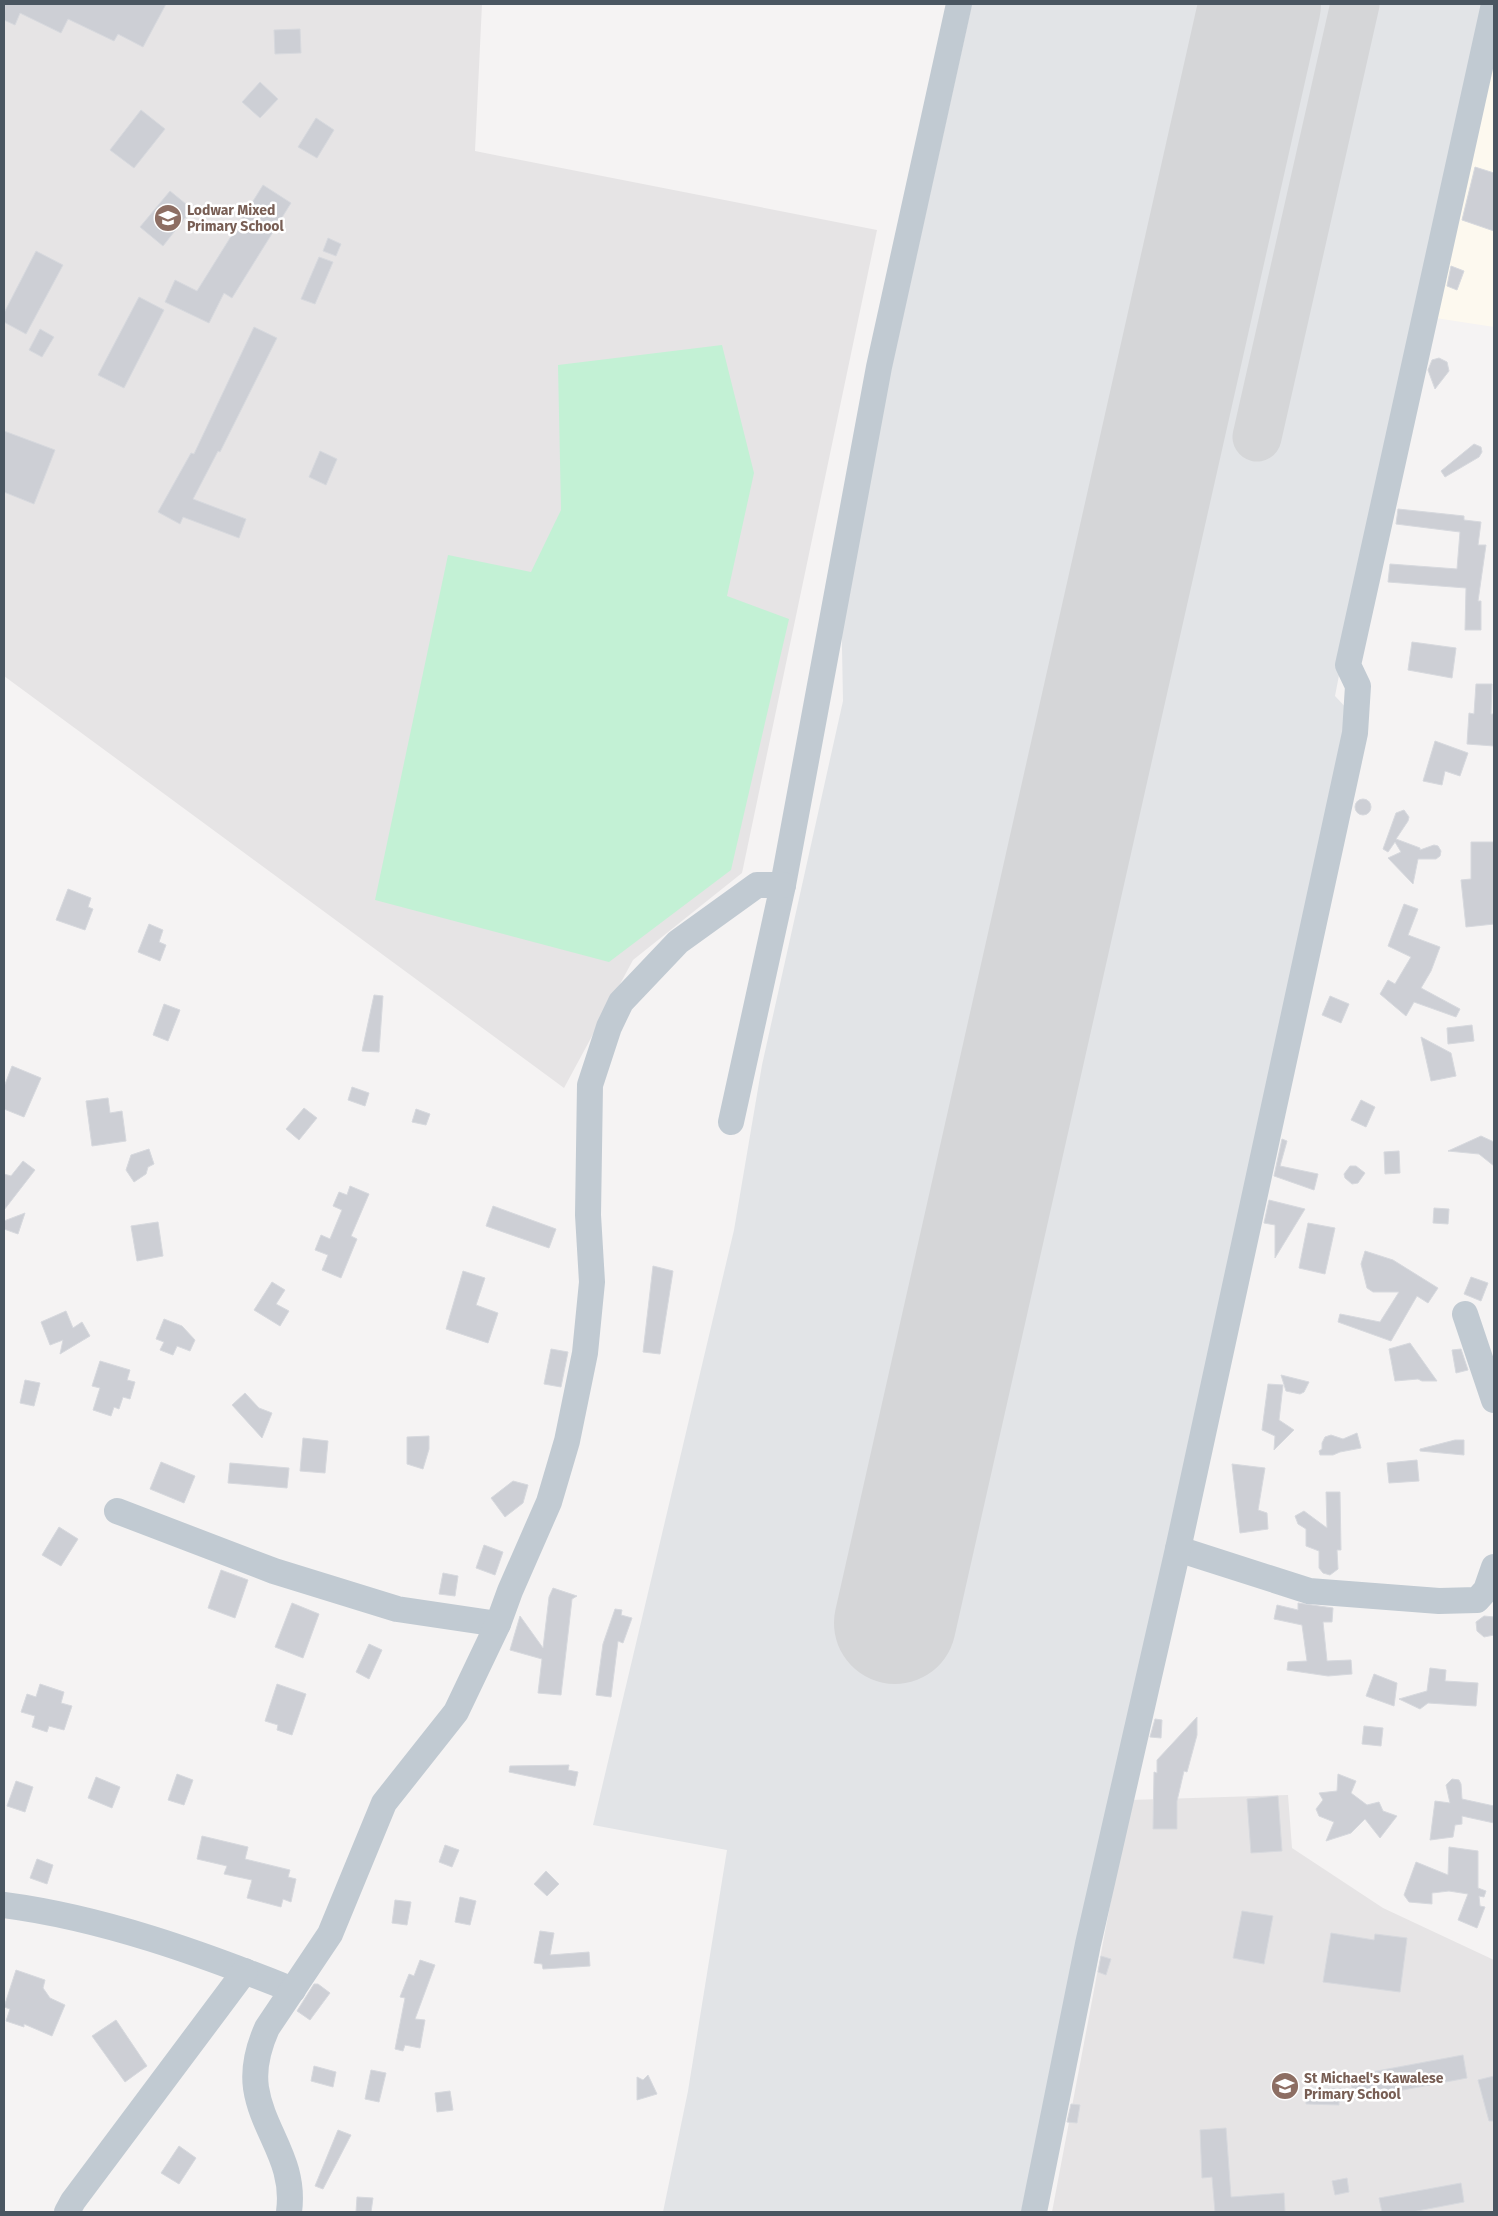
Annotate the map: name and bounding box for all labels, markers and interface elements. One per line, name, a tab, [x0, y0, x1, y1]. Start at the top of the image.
place label: Lodwar Mixed Primary School	[187, 202, 285, 235]
school or university icon: Lodwar Mixed Primary School	[153, 203, 183, 233]
place label: St Michael's Kawalese Primary School	[1304, 2070, 1444, 2103]
school or university icon: St Michael's Kawalese Primary School	[1270, 2071, 1300, 2101]

